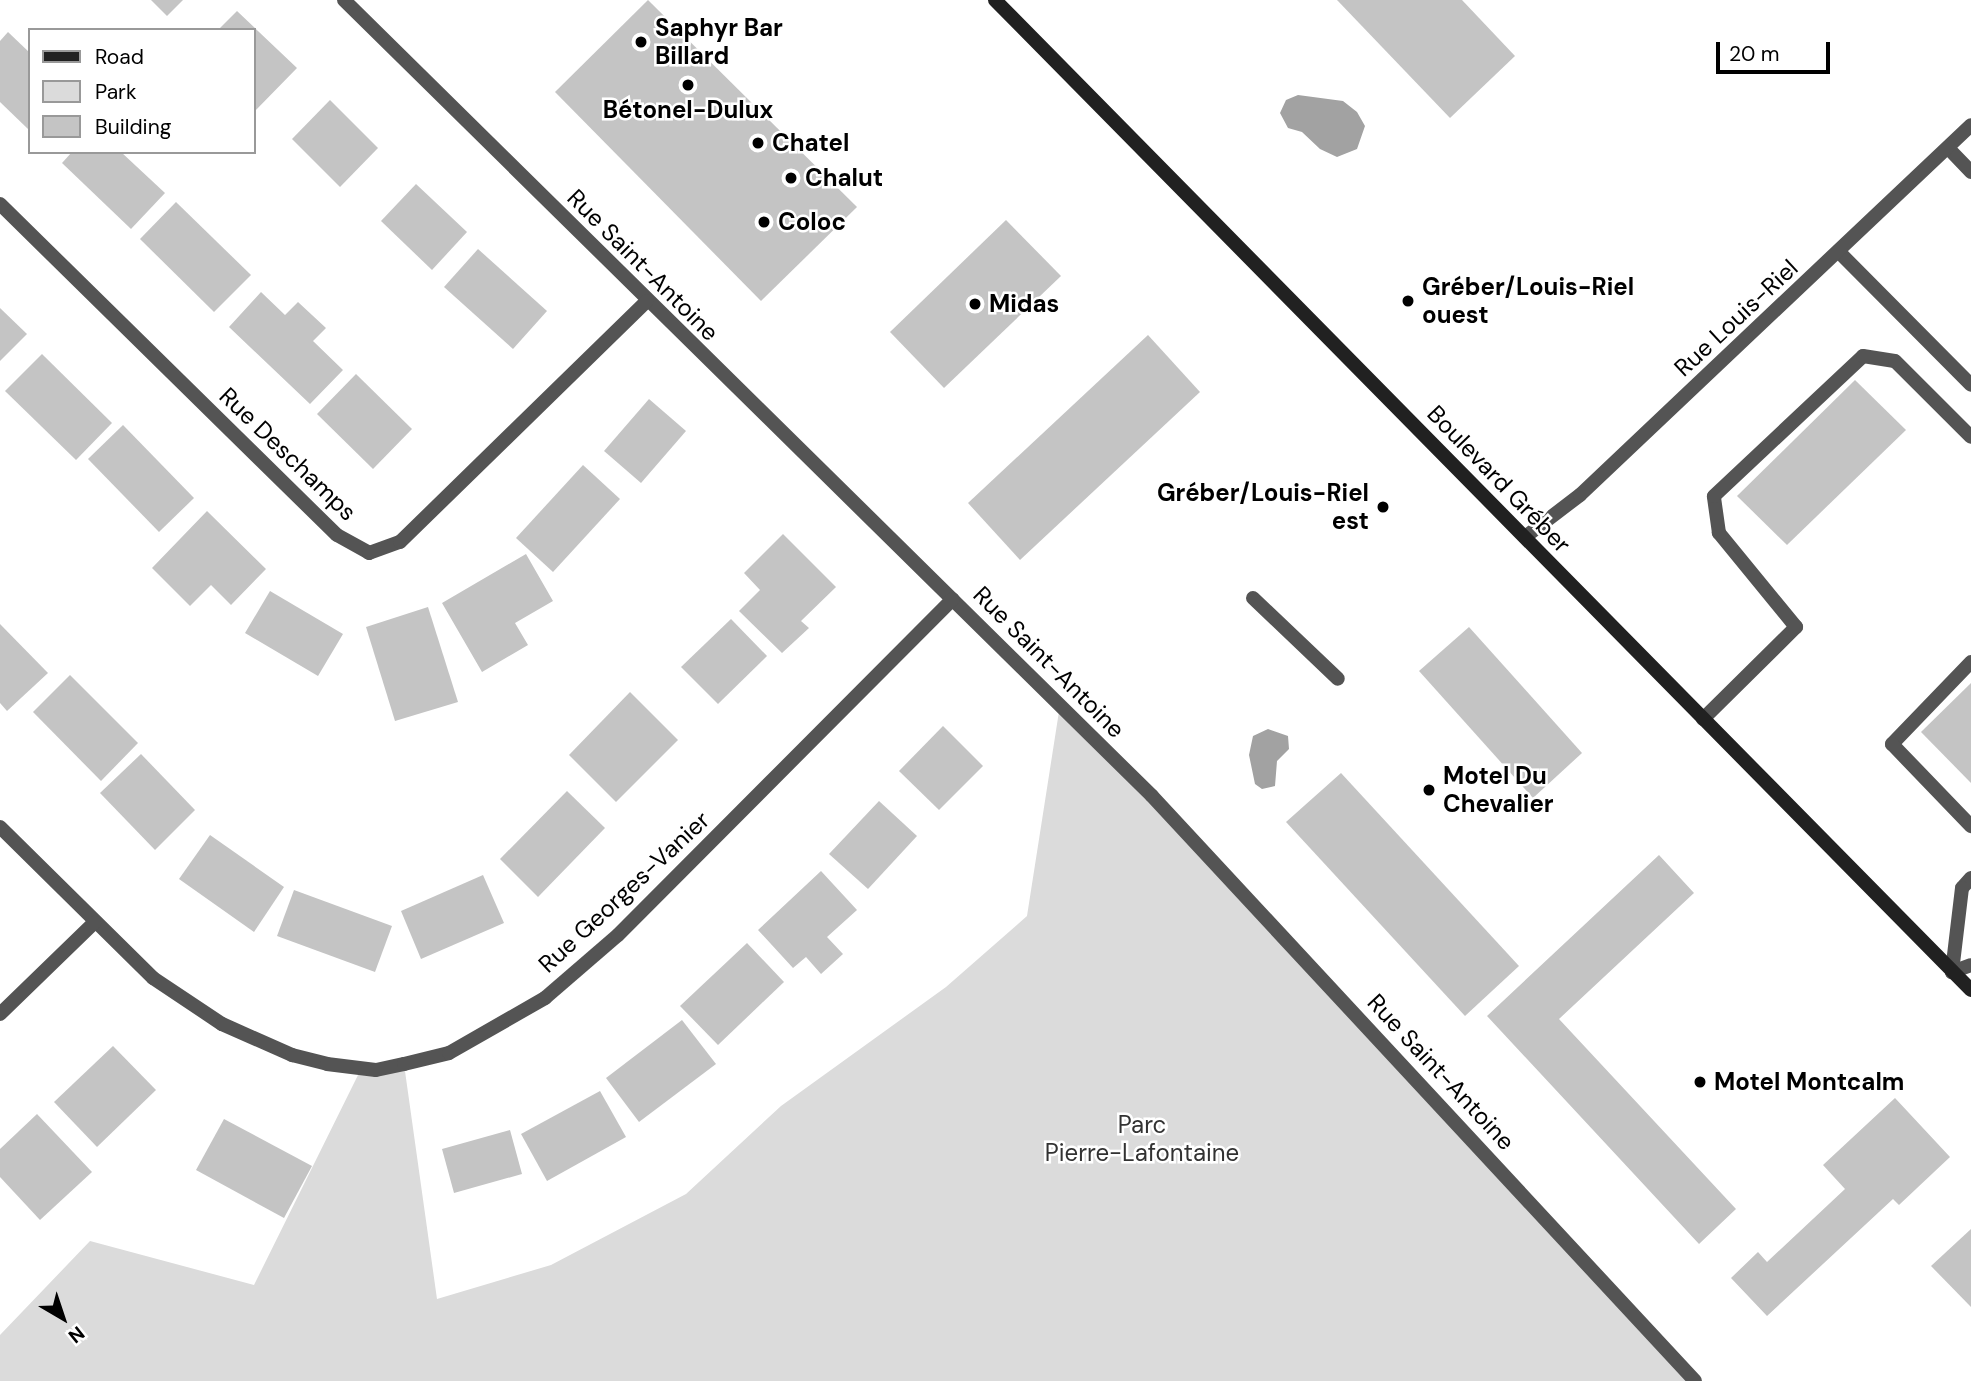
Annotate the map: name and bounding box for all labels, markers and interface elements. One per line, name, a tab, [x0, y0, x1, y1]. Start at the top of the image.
place label: Saphyr Bar Billard	[655, 14, 783, 70]
legend	[28, 28, 256, 154]
scale bar	[1719, 28, 1833, 72]
marker: Saphyr Bar Billard	[633, 34, 649, 50]
text: 20 m	[1729, 40, 1780, 68]
text: Road	[95, 43, 144, 71]
marker: Bétonel-Dulux	[680, 77, 696, 93]
text: Park	[95, 78, 136, 106]
place label: Bétonel-Dulux	[603, 96, 773, 124]
text: Building	[95, 113, 171, 141]
place label: Chatel	[772, 129, 849, 157]
marker: Chatel	[750, 135, 766, 151]
place label: Chalut	[805, 164, 883, 192]
marker: Chalut	[783, 170, 799, 186]
street label: Rue Saint-Antoine	[561, 183, 725, 347]
place label: Coloc	[778, 208, 846, 236]
marker: Coloc	[756, 214, 772, 230]
street label: Rue Louis-Riel	[1668, 254, 1804, 382]
place label: Gréber/Louis-Riel ouest	[1422, 273, 1634, 329]
place label: Midas	[989, 290, 1059, 318]
marker: Gréber/Louis-Riel ouest	[1400, 293, 1416, 309]
marker: Midas	[967, 296, 983, 312]
street label: Rue Deschamps	[214, 381, 362, 527]
street label: Boulevard Gréber	[1421, 399, 1577, 559]
place label: Gréber/Louis-Riel est	[1157, 479, 1369, 535]
marker: Gréber/Louis-Riel est	[1375, 499, 1391, 515]
street label: Rue Saint-Antoine	[967, 580, 1131, 744]
place label: Motel Du Chevalier	[1443, 762, 1554, 818]
marker: Motel Du Chevalier	[1421, 782, 1437, 798]
street label: Rue Georges-Vanier	[533, 805, 715, 979]
street label: Rue Saint-Antoine	[1361, 988, 1521, 1156]
place label: Motel Montcalm	[1714, 1068, 1904, 1096]
marker: Motel Montcalm	[1692, 1074, 1708, 1090]
park label: Parc Pierre-Lafontaine	[1045, 1111, 1239, 1167]
north arrow	[28, 1283, 98, 1353]
text: N	[63, 1321, 90, 1349]

